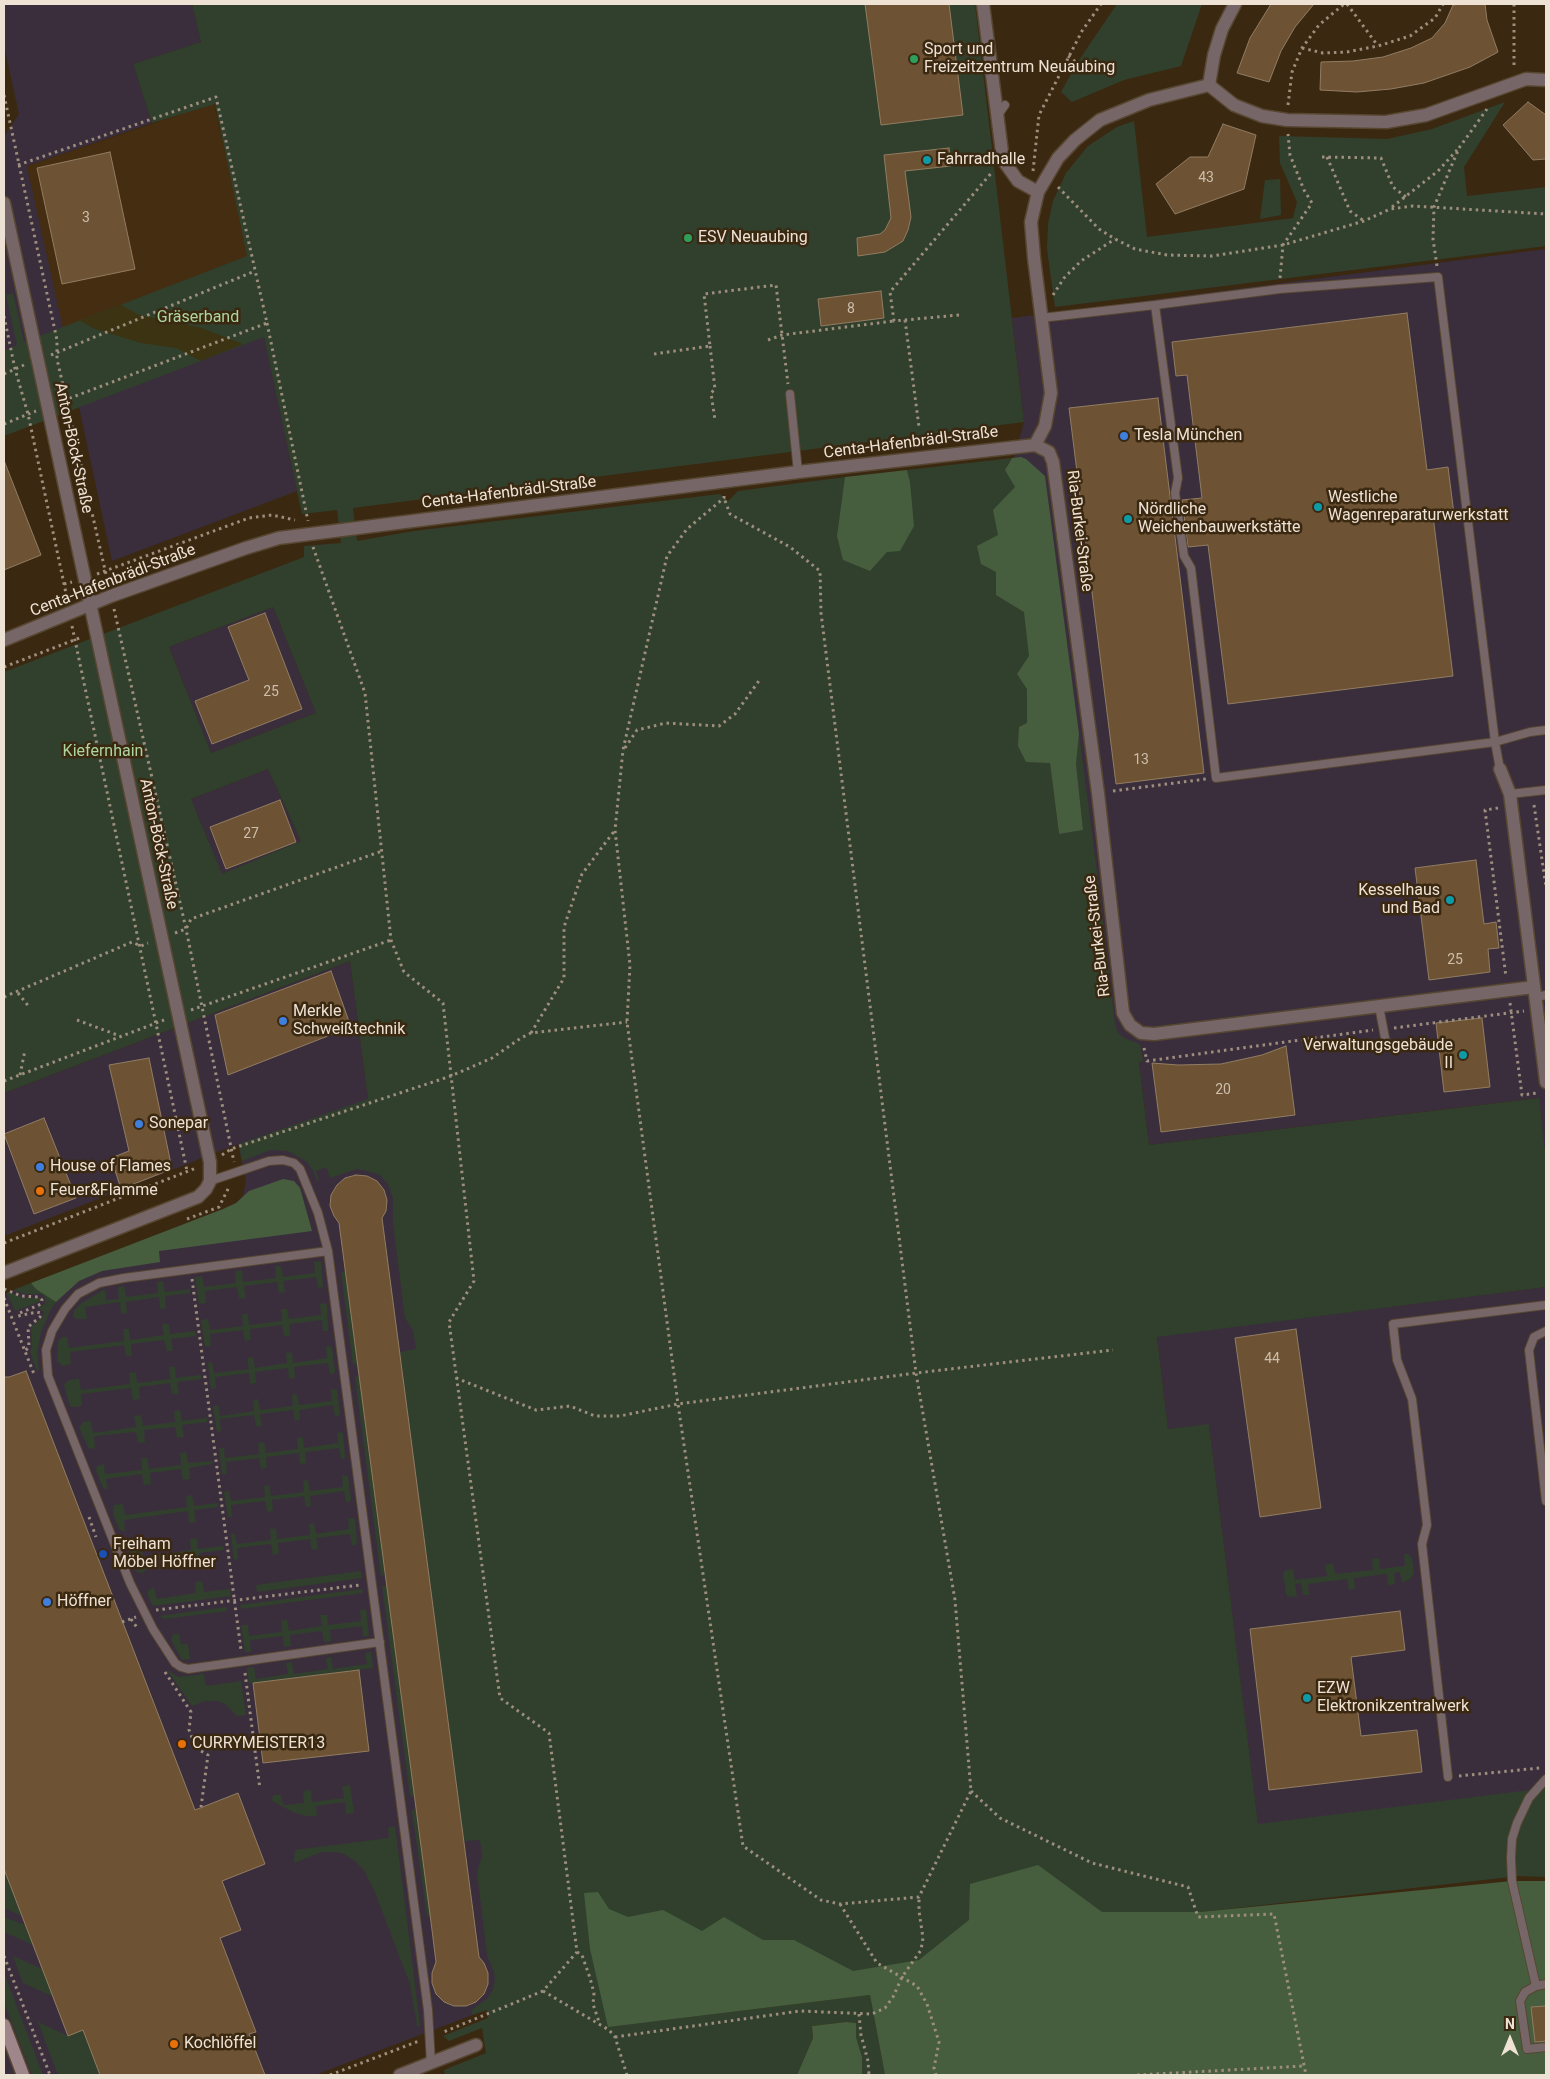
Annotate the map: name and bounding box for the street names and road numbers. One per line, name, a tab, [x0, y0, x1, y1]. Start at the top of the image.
street label: Anton-Böck-Straße	[50, 381, 96, 515]
street label: Centa-Hafenbrädl-Straße	[823, 423, 999, 463]
street label: Ria-Burkei-Straße	[1062, 469, 1096, 593]
street label: Centa-Hafenbrädl-Straße	[421, 473, 597, 513]
street label: Centa-Hafenbrädl-Straße	[28, 541, 198, 621]
street label: Anton-Böck-Straße	[135, 777, 181, 911]
street label: Ria-Burkei-Straße	[1081, 874, 1115, 998]

